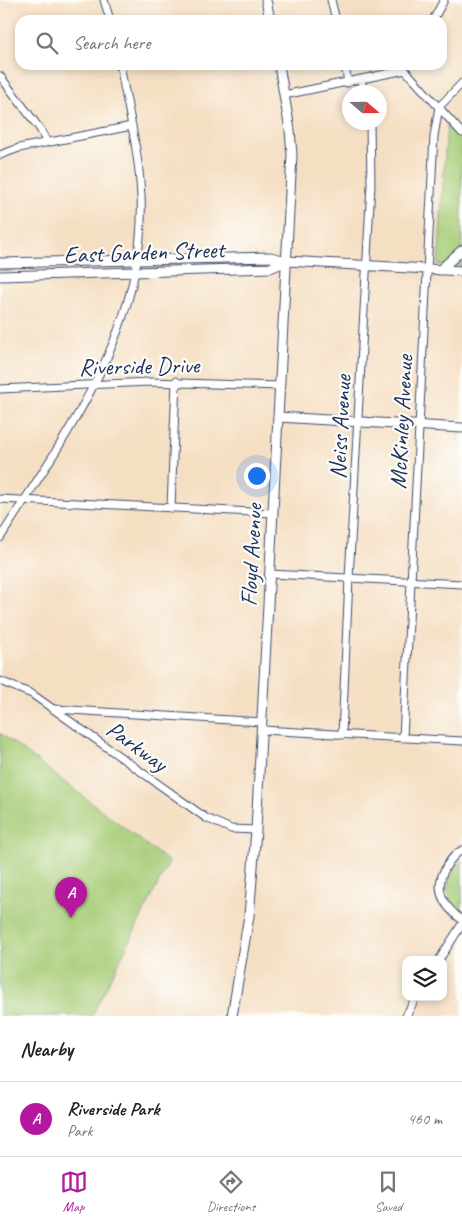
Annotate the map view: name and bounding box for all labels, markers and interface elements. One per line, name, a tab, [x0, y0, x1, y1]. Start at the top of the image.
search box	[15, 15, 447, 70]
icon: search	[33, 29, 61, 57]
text: Search here	[73, 31, 150, 55]
north arrow	[342, 85, 387, 130]
street label: East Garden Street	[63, 234, 227, 270]
street label: Riverside Drive	[79, 350, 202, 382]
street label: McKinley Avenue	[383, 352, 420, 490]
street label: Neiss Avenue	[322, 372, 358, 480]
your location	[244, 463, 270, 489]
street label: Floyd Avenue	[233, 501, 269, 607]
street label: Parkway	[101, 714, 175, 779]
pin: A	[55, 877, 87, 918]
map controls	[402, 956, 447, 1001]
button: layers	[402, 956, 447, 1001]
text: Nearby	[20, 1036, 73, 1062]
text: Riverside Park	[67, 1097, 159, 1121]
text: A	[32, 1109, 40, 1129]
text: 460 m	[408, 1109, 442, 1129]
text: Park	[67, 1121, 92, 1141]
tab: Map	[60, 1168, 88, 1215]
tab: Directions	[207, 1168, 255, 1215]
tab: Saved	[374, 1168, 402, 1215]

